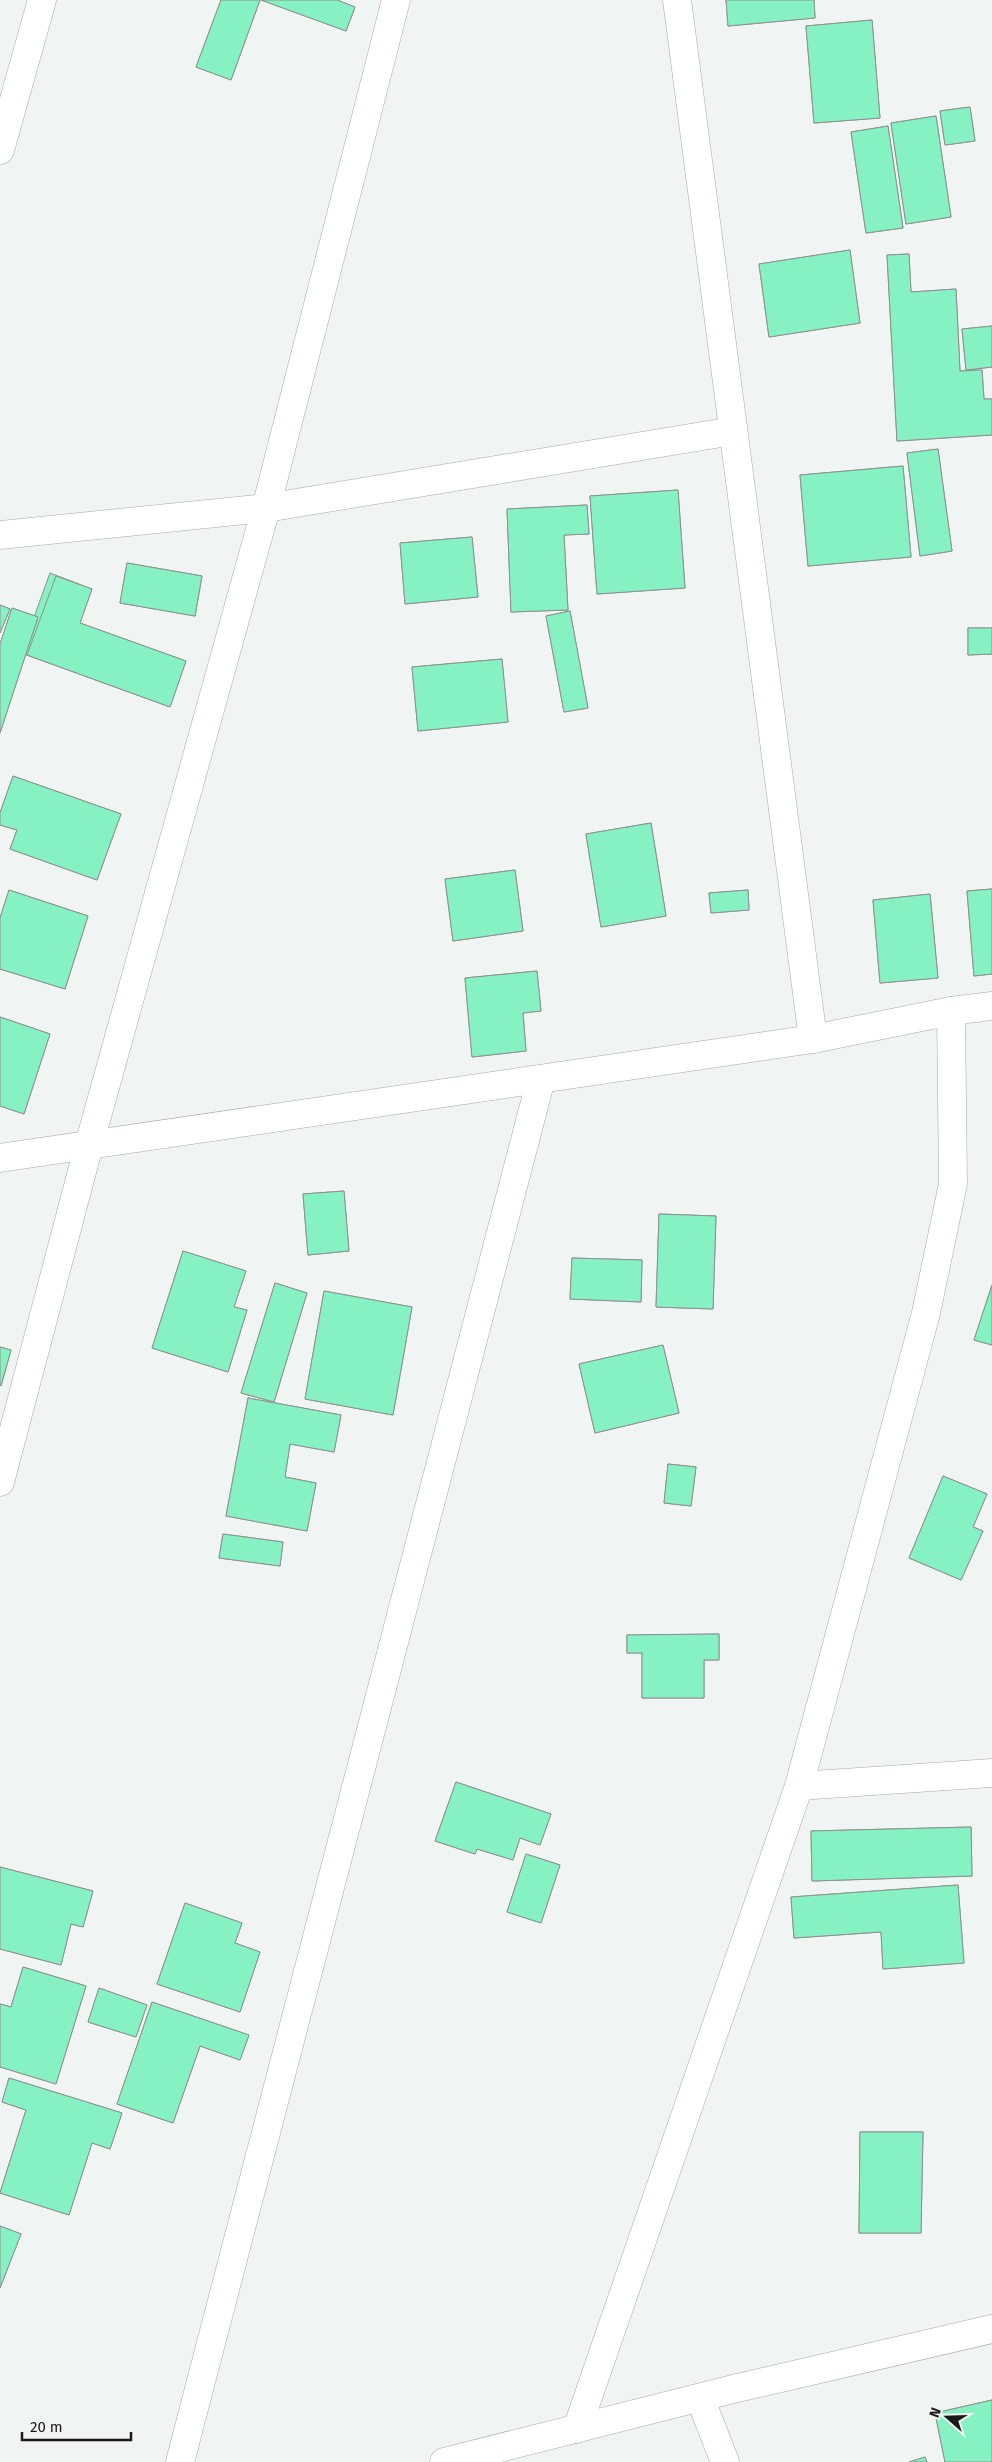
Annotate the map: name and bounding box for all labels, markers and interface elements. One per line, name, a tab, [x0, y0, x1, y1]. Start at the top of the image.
north arrow	[922, 2392, 972, 2442]
text: N	[926, 2405, 945, 2420]
scale bar	[22, 2410, 131, 2442]
text: 20 m	[30, 2418, 63, 2436]

